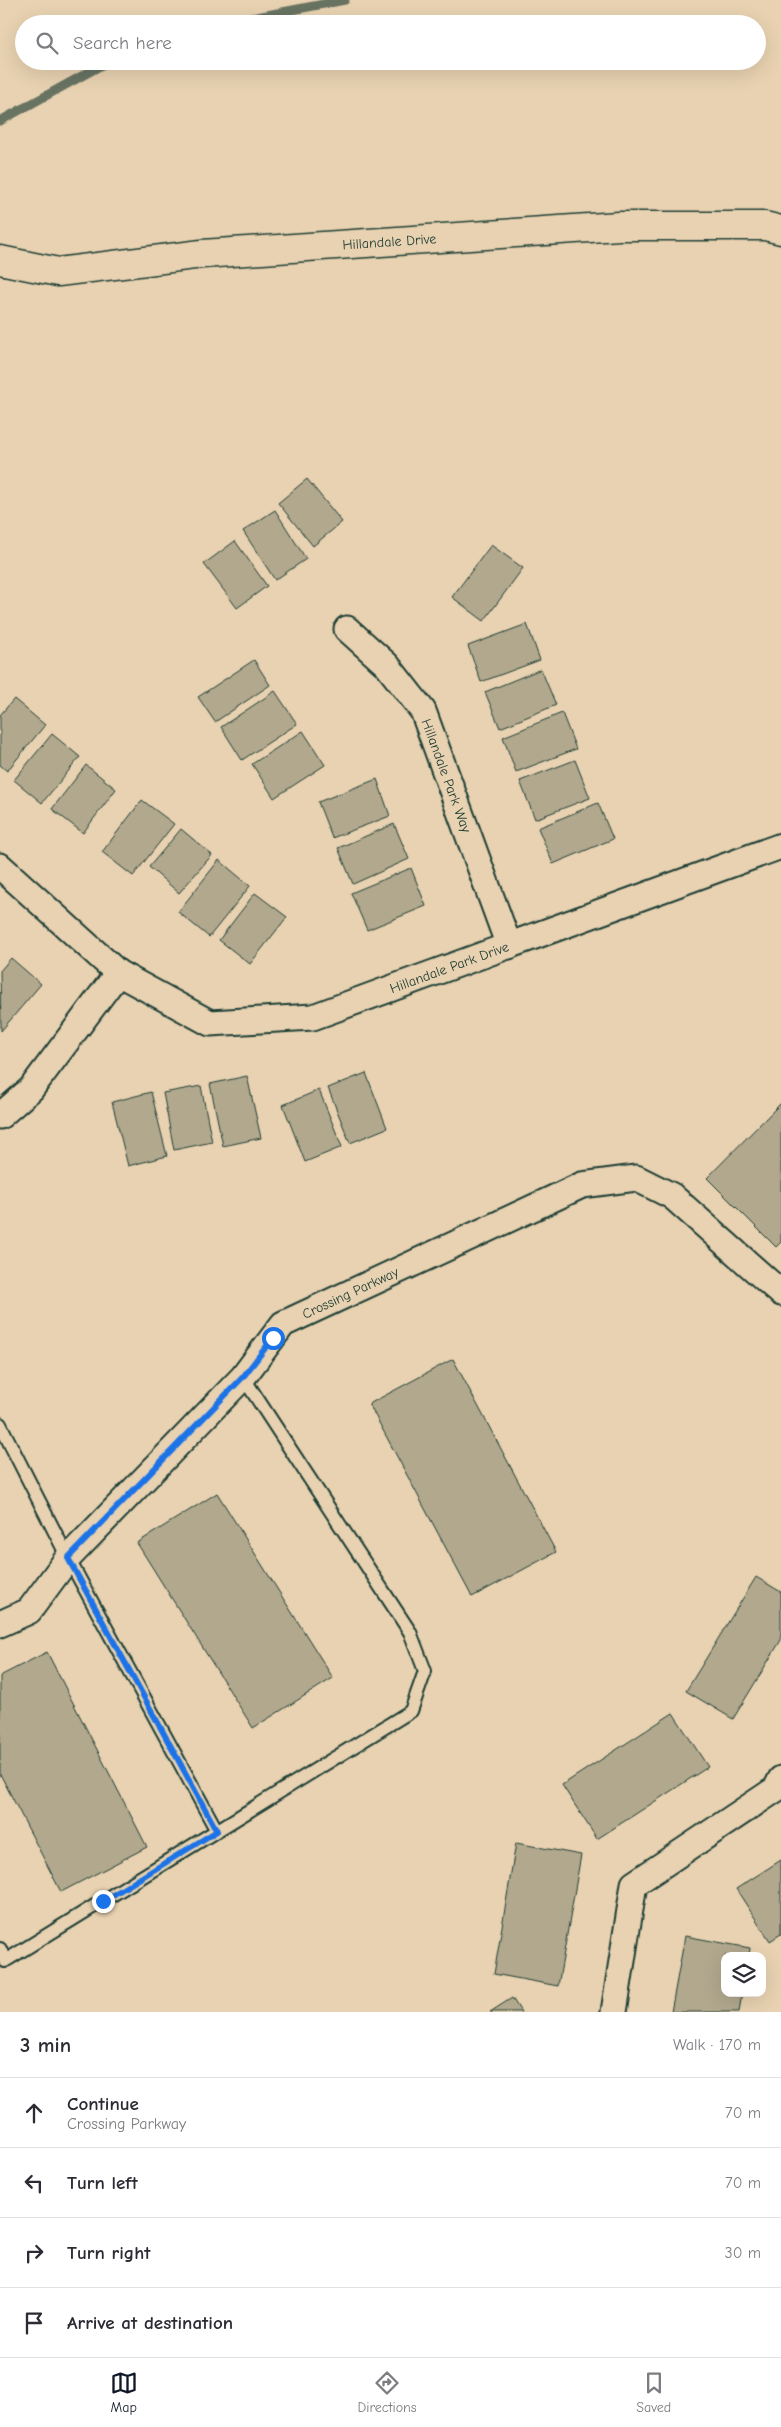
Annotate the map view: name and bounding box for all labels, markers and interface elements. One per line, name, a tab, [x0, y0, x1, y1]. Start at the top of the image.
search box	[15, 15, 766, 70]
icon: search	[33, 29, 61, 57]
text: Search here	[73, 32, 172, 54]
street label: Hillandale Drive	[342, 230, 437, 253]
street label: Hillandale Park Way	[418, 716, 476, 836]
street label: Hillandale Park Drive	[387, 938, 511, 997]
street label: Crossing Parkway	[299, 1263, 402, 1322]
route start	[262, 1327, 285, 1350]
route end	[92, 1890, 115, 1913]
map controls	[721, 1952, 766, 1997]
button: layers	[721, 1952, 766, 1997]
text: 3 min	[20, 2033, 71, 2057]
text: Walk · 170 m	[673, 2036, 761, 2054]
text: Continue	[67, 2093, 139, 2115]
icon: ahead	[20, 2099, 48, 2127]
text: 70 m	[725, 2104, 761, 2122]
text: Crossing Parkway	[67, 2115, 186, 2133]
icon: left	[20, 2169, 48, 2197]
text: Turn left	[67, 2172, 138, 2194]
text: 70 m	[725, 2174, 761, 2192]
icon: right	[20, 2239, 48, 2267]
text: Turn right	[67, 2242, 151, 2264]
text: 30 m	[725, 2244, 761, 2262]
icon: arrive	[20, 2309, 48, 2337]
text: Arrive at destination	[67, 2312, 233, 2334]
tab: Map	[110, 2369, 138, 2416]
tab: Directions	[357, 2369, 417, 2416]
tab: Saved	[636, 2369, 671, 2416]

